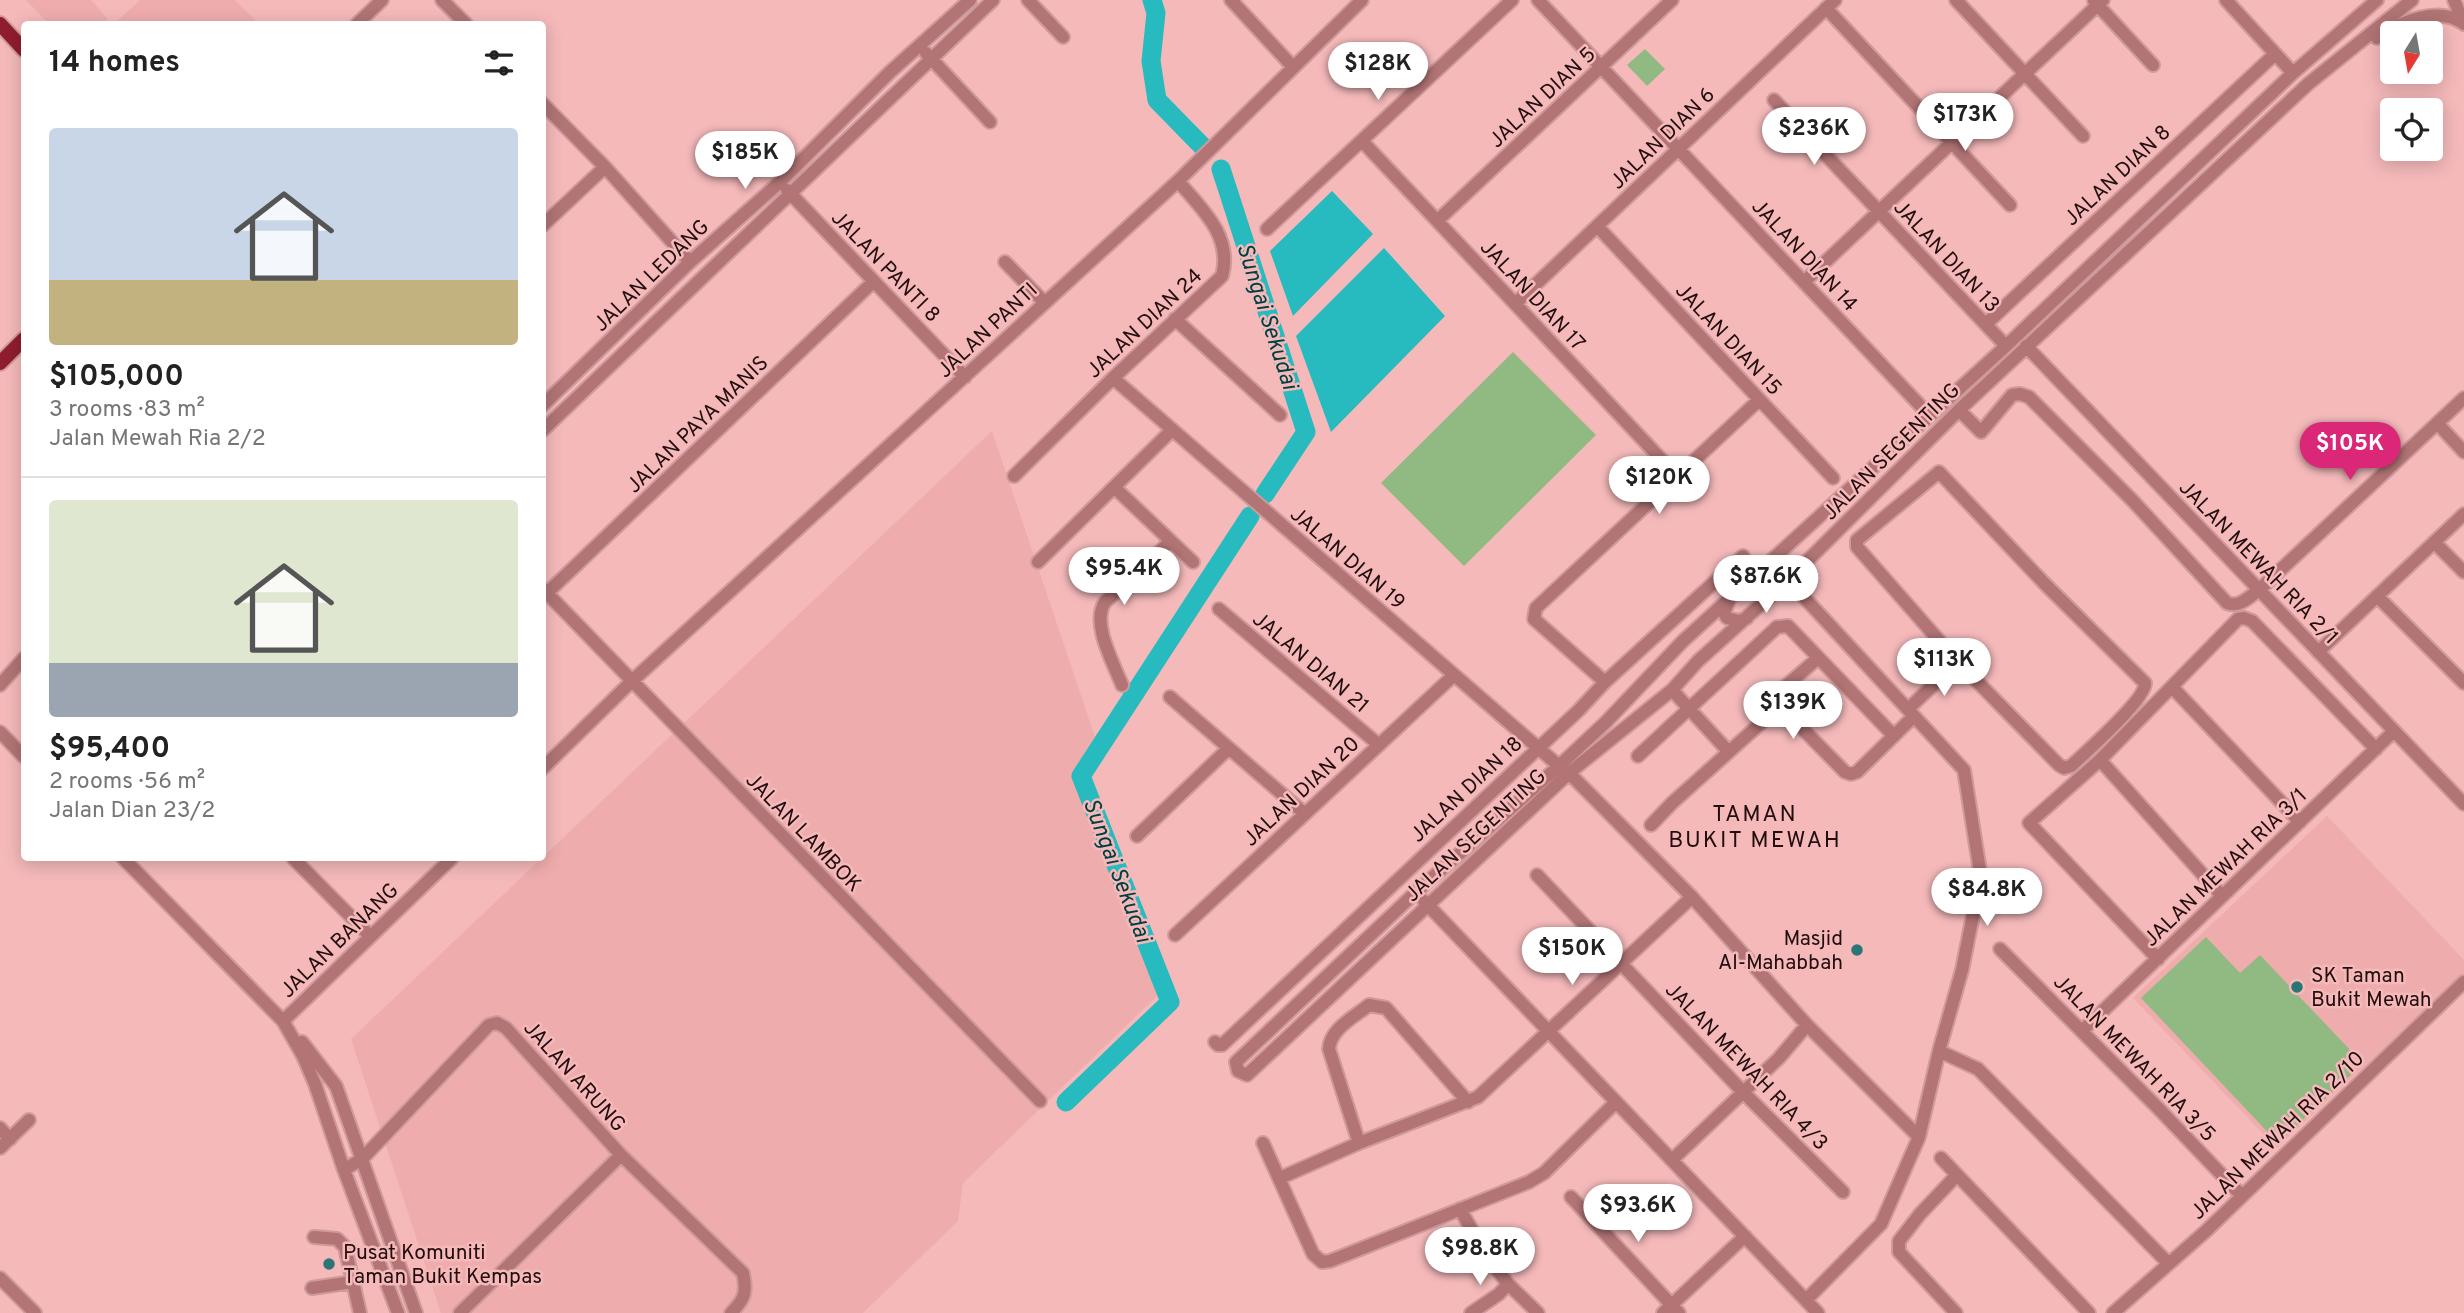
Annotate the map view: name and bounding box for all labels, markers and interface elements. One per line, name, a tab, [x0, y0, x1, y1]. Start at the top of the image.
north arrow	[2380, 21, 2443, 84]
map controls	[2380, 21, 2443, 161]
pin: $128K	[1329, 42, 1427, 102]
street label: JALAN DIAN 5	[1484, 42, 1602, 155]
icon: filters	[480, 44, 518, 82]
text: 14 homes	[49, 45, 180, 82]
text: $128K	[1344, 50, 1412, 79]
street label: JALAN DIAN 6	[1605, 82, 1721, 196]
pin: $173K	[1916, 94, 2014, 153]
button: locate	[2380, 98, 2443, 161]
text: $173K	[1932, 101, 1998, 130]
pin: $236K	[1765, 108, 1863, 167]
text: $236K	[1778, 115, 1850, 144]
street label: JALAN DIAN 8	[2059, 120, 2177, 233]
pin: $185K	[696, 132, 794, 191]
text: $185K	[711, 139, 779, 168]
icon: home	[221, 173, 347, 299]
street label: JALAN DIAN 14	[1745, 194, 1863, 318]
street label: JALAN DIAN 13	[1887, 195, 2005, 319]
street label: JALAN PANTI 8	[825, 205, 945, 329]
street label: JALAN LEDANG	[588, 214, 716, 338]
street label: JALAN DIAN 17	[1473, 235, 1590, 357]
water label: Sungai Sekudai	[1228, 240, 1303, 395]
street label: JALAN DIAN 24	[1081, 263, 1209, 385]
street label: JALAN PANTI	[932, 278, 1044, 385]
street label: JALAN DIAN 15	[1669, 278, 1787, 402]
street label: JALAN PAYA MANIS	[621, 350, 775, 500]
text: $105,000	[49, 359, 184, 396]
street label: JALAN SEGENTING	[1818, 378, 1967, 527]
text: 3 rooms · 83 m²	[49, 396, 205, 425]
pin: $105K	[2301, 422, 2399, 482]
text: Jalan Mewah Ria 2/2	[49, 425, 266, 454]
text: $105K	[2316, 430, 2384, 459]
pin: $120K	[1610, 456, 1708, 516]
text: $120K	[1625, 464, 1693, 493]
street label: JALAN MEWAH RIA 2/1	[2172, 475, 2344, 651]
street label: JALAN DIAN 19	[1284, 502, 1410, 617]
icon: home	[221, 545, 347, 671]
pin: $95.4K	[1067, 548, 1181, 607]
text: $95.4K	[1085, 555, 1163, 584]
pin: $87.6K	[1709, 556, 1823, 615]
text: $87.6K	[1729, 563, 1803, 592]
street label: JALAN DIAN 21	[1246, 606, 1374, 720]
pin: $113K	[1895, 638, 1993, 698]
text: $113K	[1913, 646, 1975, 675]
pin: $139K	[1744, 682, 1842, 741]
text: $139K	[1759, 689, 1827, 718]
text: $95,400	[49, 731, 170, 768]
street label: JALAN DIAN 20	[1238, 731, 1366, 853]
street label: JALAN DIAN 18	[1405, 731, 1529, 849]
street label: JALAN SEGENTING	[1400, 764, 1552, 909]
text: 2 rooms · 56 m²	[49, 768, 205, 797]
street label: JALAN LAMBOK	[739, 768, 867, 898]
street label: JALAN MEWAH RIA 3/1	[2138, 783, 2314, 953]
water label: Sungai Sekudai	[1075, 795, 1157, 948]
text: Jalan Dian 23/2	[49, 797, 215, 826]
district label: TAMAN BUKIT MEWAH	[1668, 801, 1842, 856]
pin: $84.8K	[1930, 869, 2044, 928]
text: $84.8K	[1947, 876, 2027, 905]
street label: JALAN BANANG	[275, 878, 405, 1005]
place label: Masjid Al-Mahabbah	[1718, 926, 1843, 977]
pin: $150K	[1523, 928, 1621, 987]
text: $150K	[1538, 935, 1606, 964]
marker: Masjid Al-Mahabbah	[1849, 942, 1865, 958]
place label: SK Taman Bukit Mewah	[2311, 963, 2432, 1014]
street label: JALAN MEWAH RIA 3/5	[2047, 970, 2221, 1149]
street label: JALAN MEWAH RIA 4/3	[1659, 977, 1833, 1157]
marker: SK Taman Bukit Mewah	[2289, 979, 2305, 995]
street label: JALAN ARUNG	[517, 1016, 631, 1138]
street label: JALAN MEWAH RIA 2/10	[2185, 1046, 2371, 1226]
pin: $93.6K	[1581, 1184, 1695, 1244]
text: $93.6K	[1599, 1192, 1677, 1221]
pin: $98.8K	[1423, 1228, 1537, 1287]
text: $98.8K	[1441, 1235, 1519, 1264]
place label: Pusat Komuniti Taman Bukit Kempas	[343, 1240, 542, 1291]
marker: Pusat Komuniti Taman Bukit Kempas	[321, 1256, 337, 1272]

